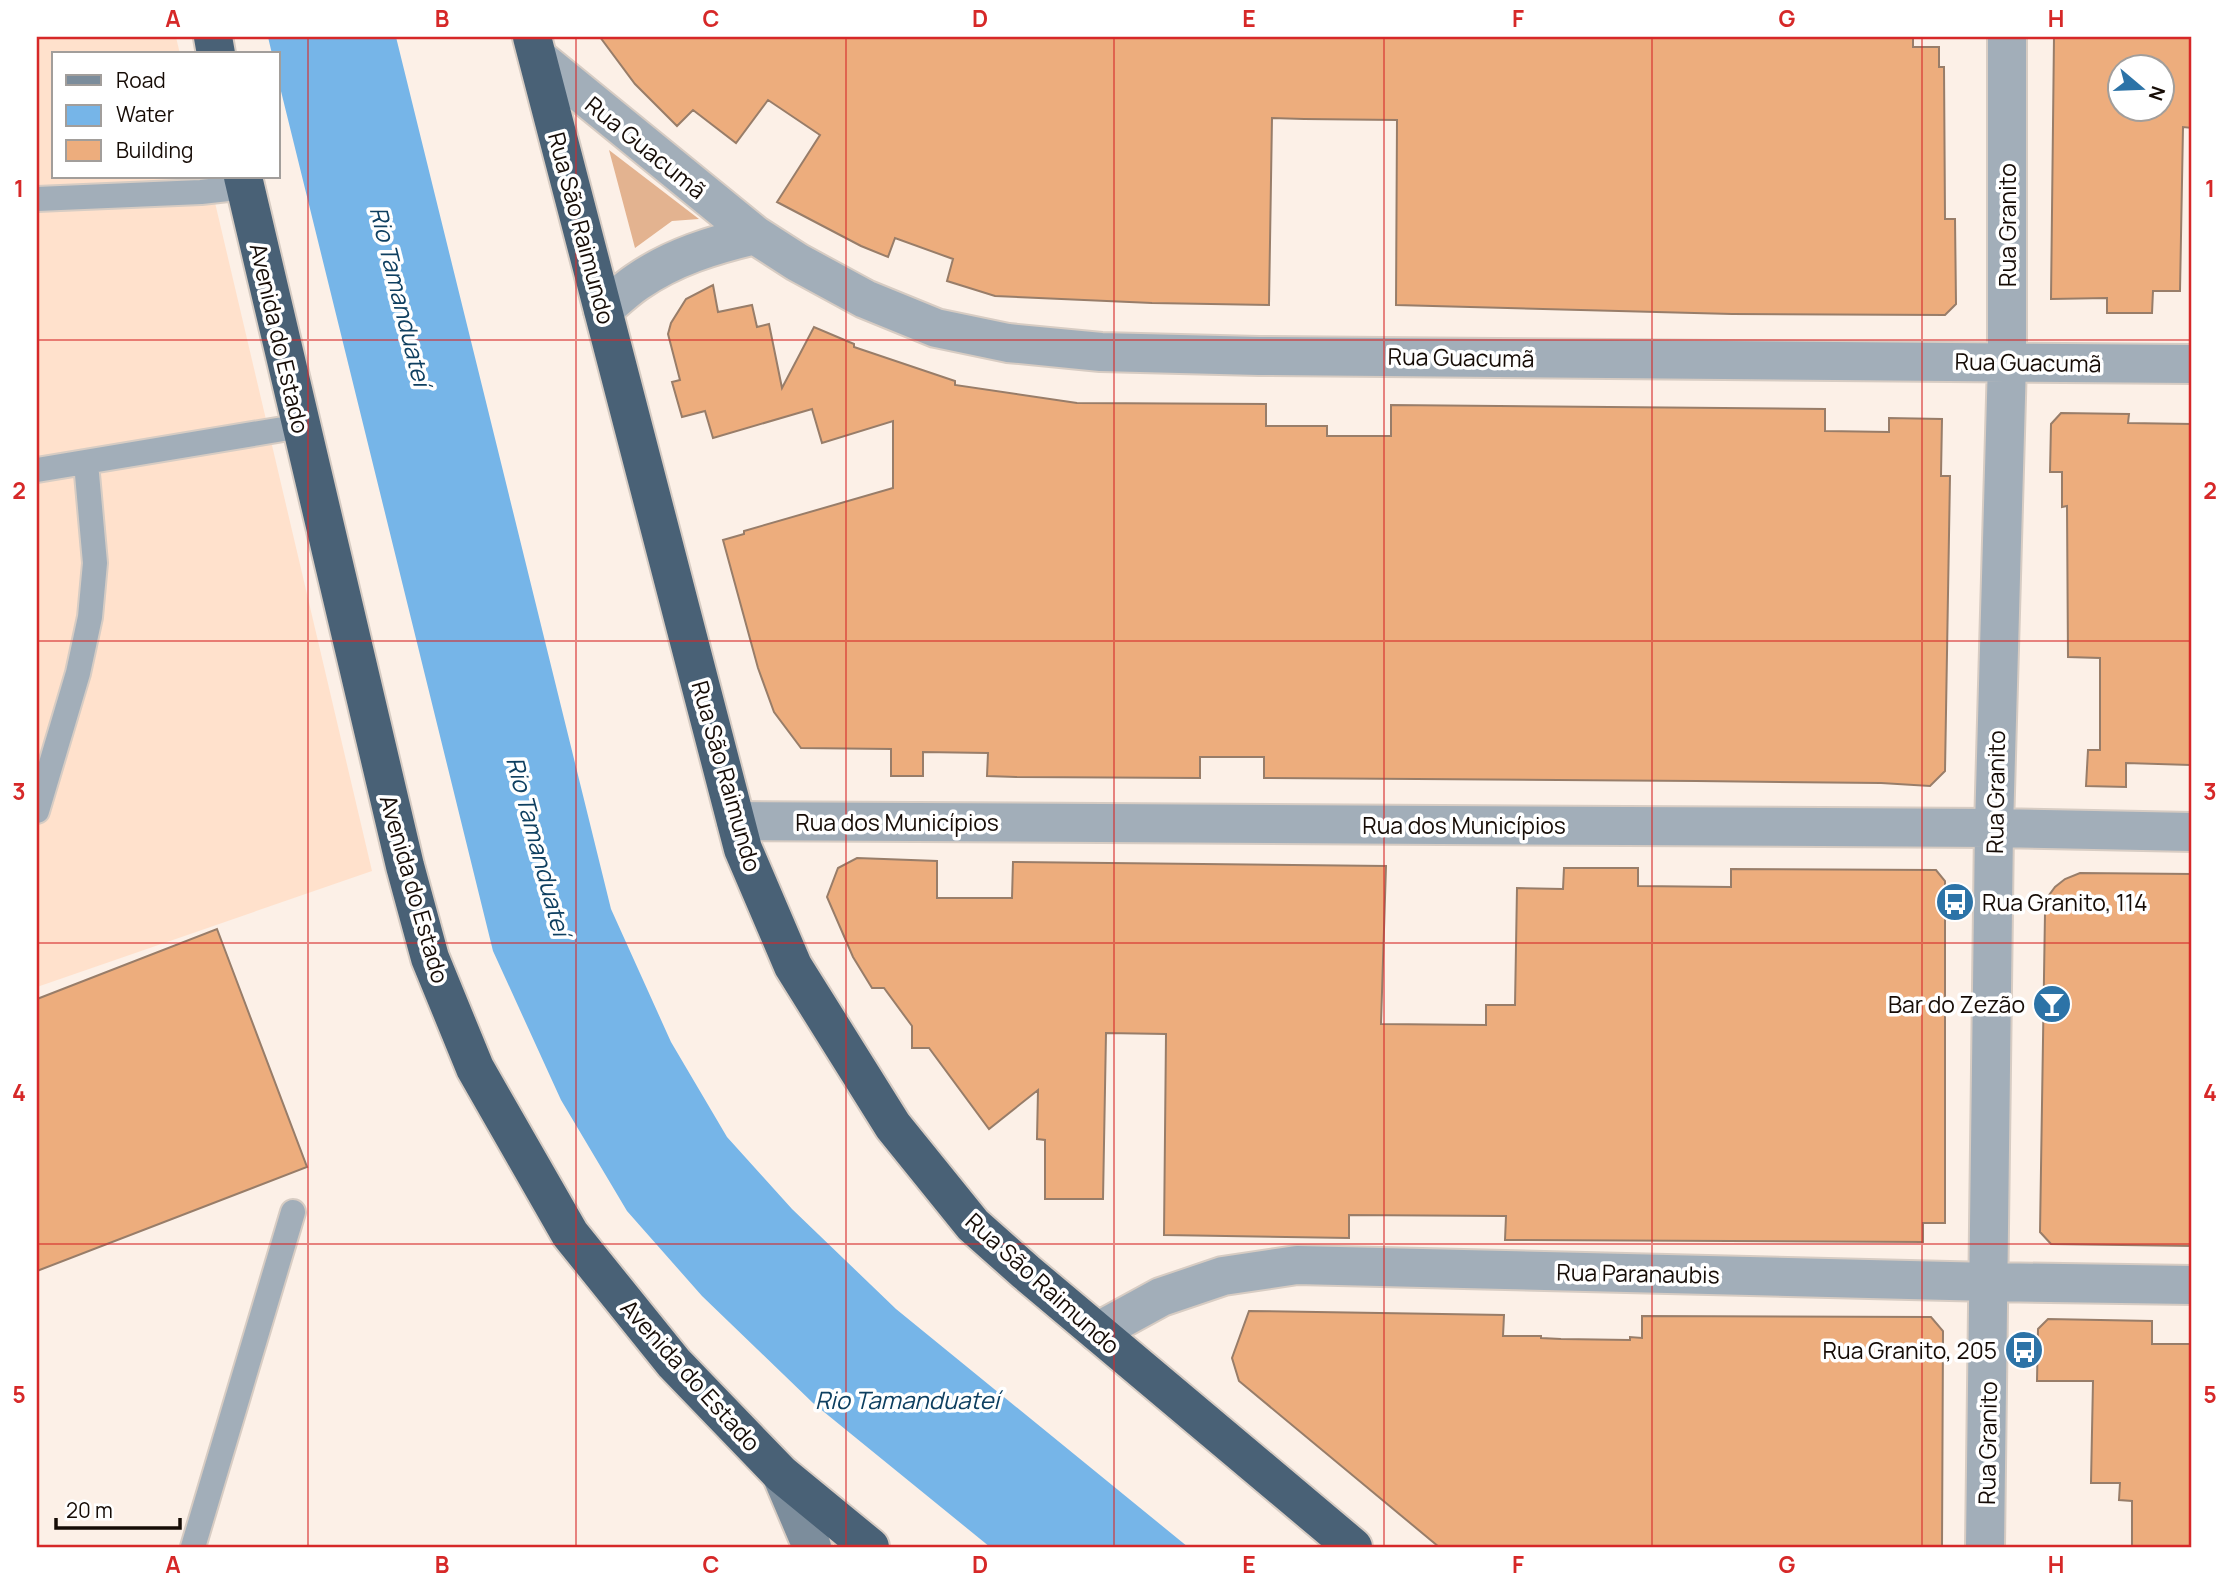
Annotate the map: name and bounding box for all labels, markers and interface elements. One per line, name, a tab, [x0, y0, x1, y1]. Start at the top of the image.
text: A	[165, 2, 181, 34]
text: B	[435, 2, 449, 34]
text: C	[703, 2, 720, 34]
text: D	[972, 2, 988, 34]
text: E	[1242, 2, 1256, 34]
text: F	[1512, 2, 1524, 34]
text: G	[1779, 2, 1796, 34]
text: H	[2048, 2, 2064, 34]
legend	[52, 52, 280, 178]
north arrow	[2106, 52, 2176, 122]
text: Road	[116, 66, 166, 94]
text: N	[2143, 83, 2172, 104]
street label: Rua Guacumã	[579, 88, 713, 206]
text: Water	[116, 100, 175, 128]
street label: Rua São Raimundo	[541, 129, 623, 327]
text: Building	[116, 136, 193, 164]
street label: Rua Granito	[1991, 163, 2023, 287]
text: 1	[14, 172, 24, 204]
text: 1	[2205, 172, 2215, 204]
water label: Rio Tamanduateí	[363, 203, 440, 394]
street label: Avenida do Estado	[243, 240, 317, 436]
street label: Rua Guacumã	[1387, 340, 1535, 374]
street label: Rua Guacumã	[1954, 345, 2102, 379]
text: 2	[12, 474, 26, 506]
text: 2	[2203, 474, 2217, 506]
street label: Rua São Raimundo	[684, 677, 770, 875]
street label: Rua Granito	[1978, 730, 2012, 854]
water label: Rio Tamanduateí	[499, 753, 580, 943]
text: 3	[12, 775, 26, 807]
text: 3	[2203, 775, 2217, 807]
street label: Avenida do Estado	[373, 791, 457, 987]
street label: Rua dos Municípios	[795, 806, 999, 838]
street label: Rua dos Municípios	[1362, 809, 1566, 841]
bus stop icon: Rua Granito, 114	[1934, 881, 1976, 923]
place label: Rua Granito, 114	[1982, 886, 2148, 918]
bar icon: Bar do Zezão	[2031, 983, 2073, 1025]
place label: Bar do Zezão	[1888, 988, 2025, 1020]
text: 4	[12, 1076, 26, 1108]
text: 4	[2203, 1076, 2217, 1108]
street label: Rua São Raimundo	[959, 1205, 1127, 1361]
street label: Rua Paranaubis	[1556, 1256, 1720, 1290]
street label: Avenida do Estado	[614, 1292, 768, 1458]
bus stop icon: Rua Granito, 205	[2003, 1329, 2045, 1371]
place label: Rua Granito, 205	[1823, 1334, 1997, 1366]
text: 5	[12, 1378, 26, 1410]
text: 5	[2203, 1378, 2217, 1410]
street label: Rua Granito	[1970, 1381, 2004, 1505]
water label: Rio Tamanduateí	[815, 1383, 1003, 1416]
scale bar	[56, 1486, 180, 1530]
text: 20 m	[66, 1496, 113, 1524]
text: A	[165, 1548, 181, 1580]
text: B	[435, 1548, 449, 1580]
text: C	[703, 1548, 720, 1580]
text: D	[972, 1548, 988, 1580]
text: E	[1242, 1548, 1256, 1580]
text: F	[1512, 1548, 1524, 1580]
text: G	[1779, 1548, 1796, 1580]
text: H	[2048, 1548, 2064, 1580]

